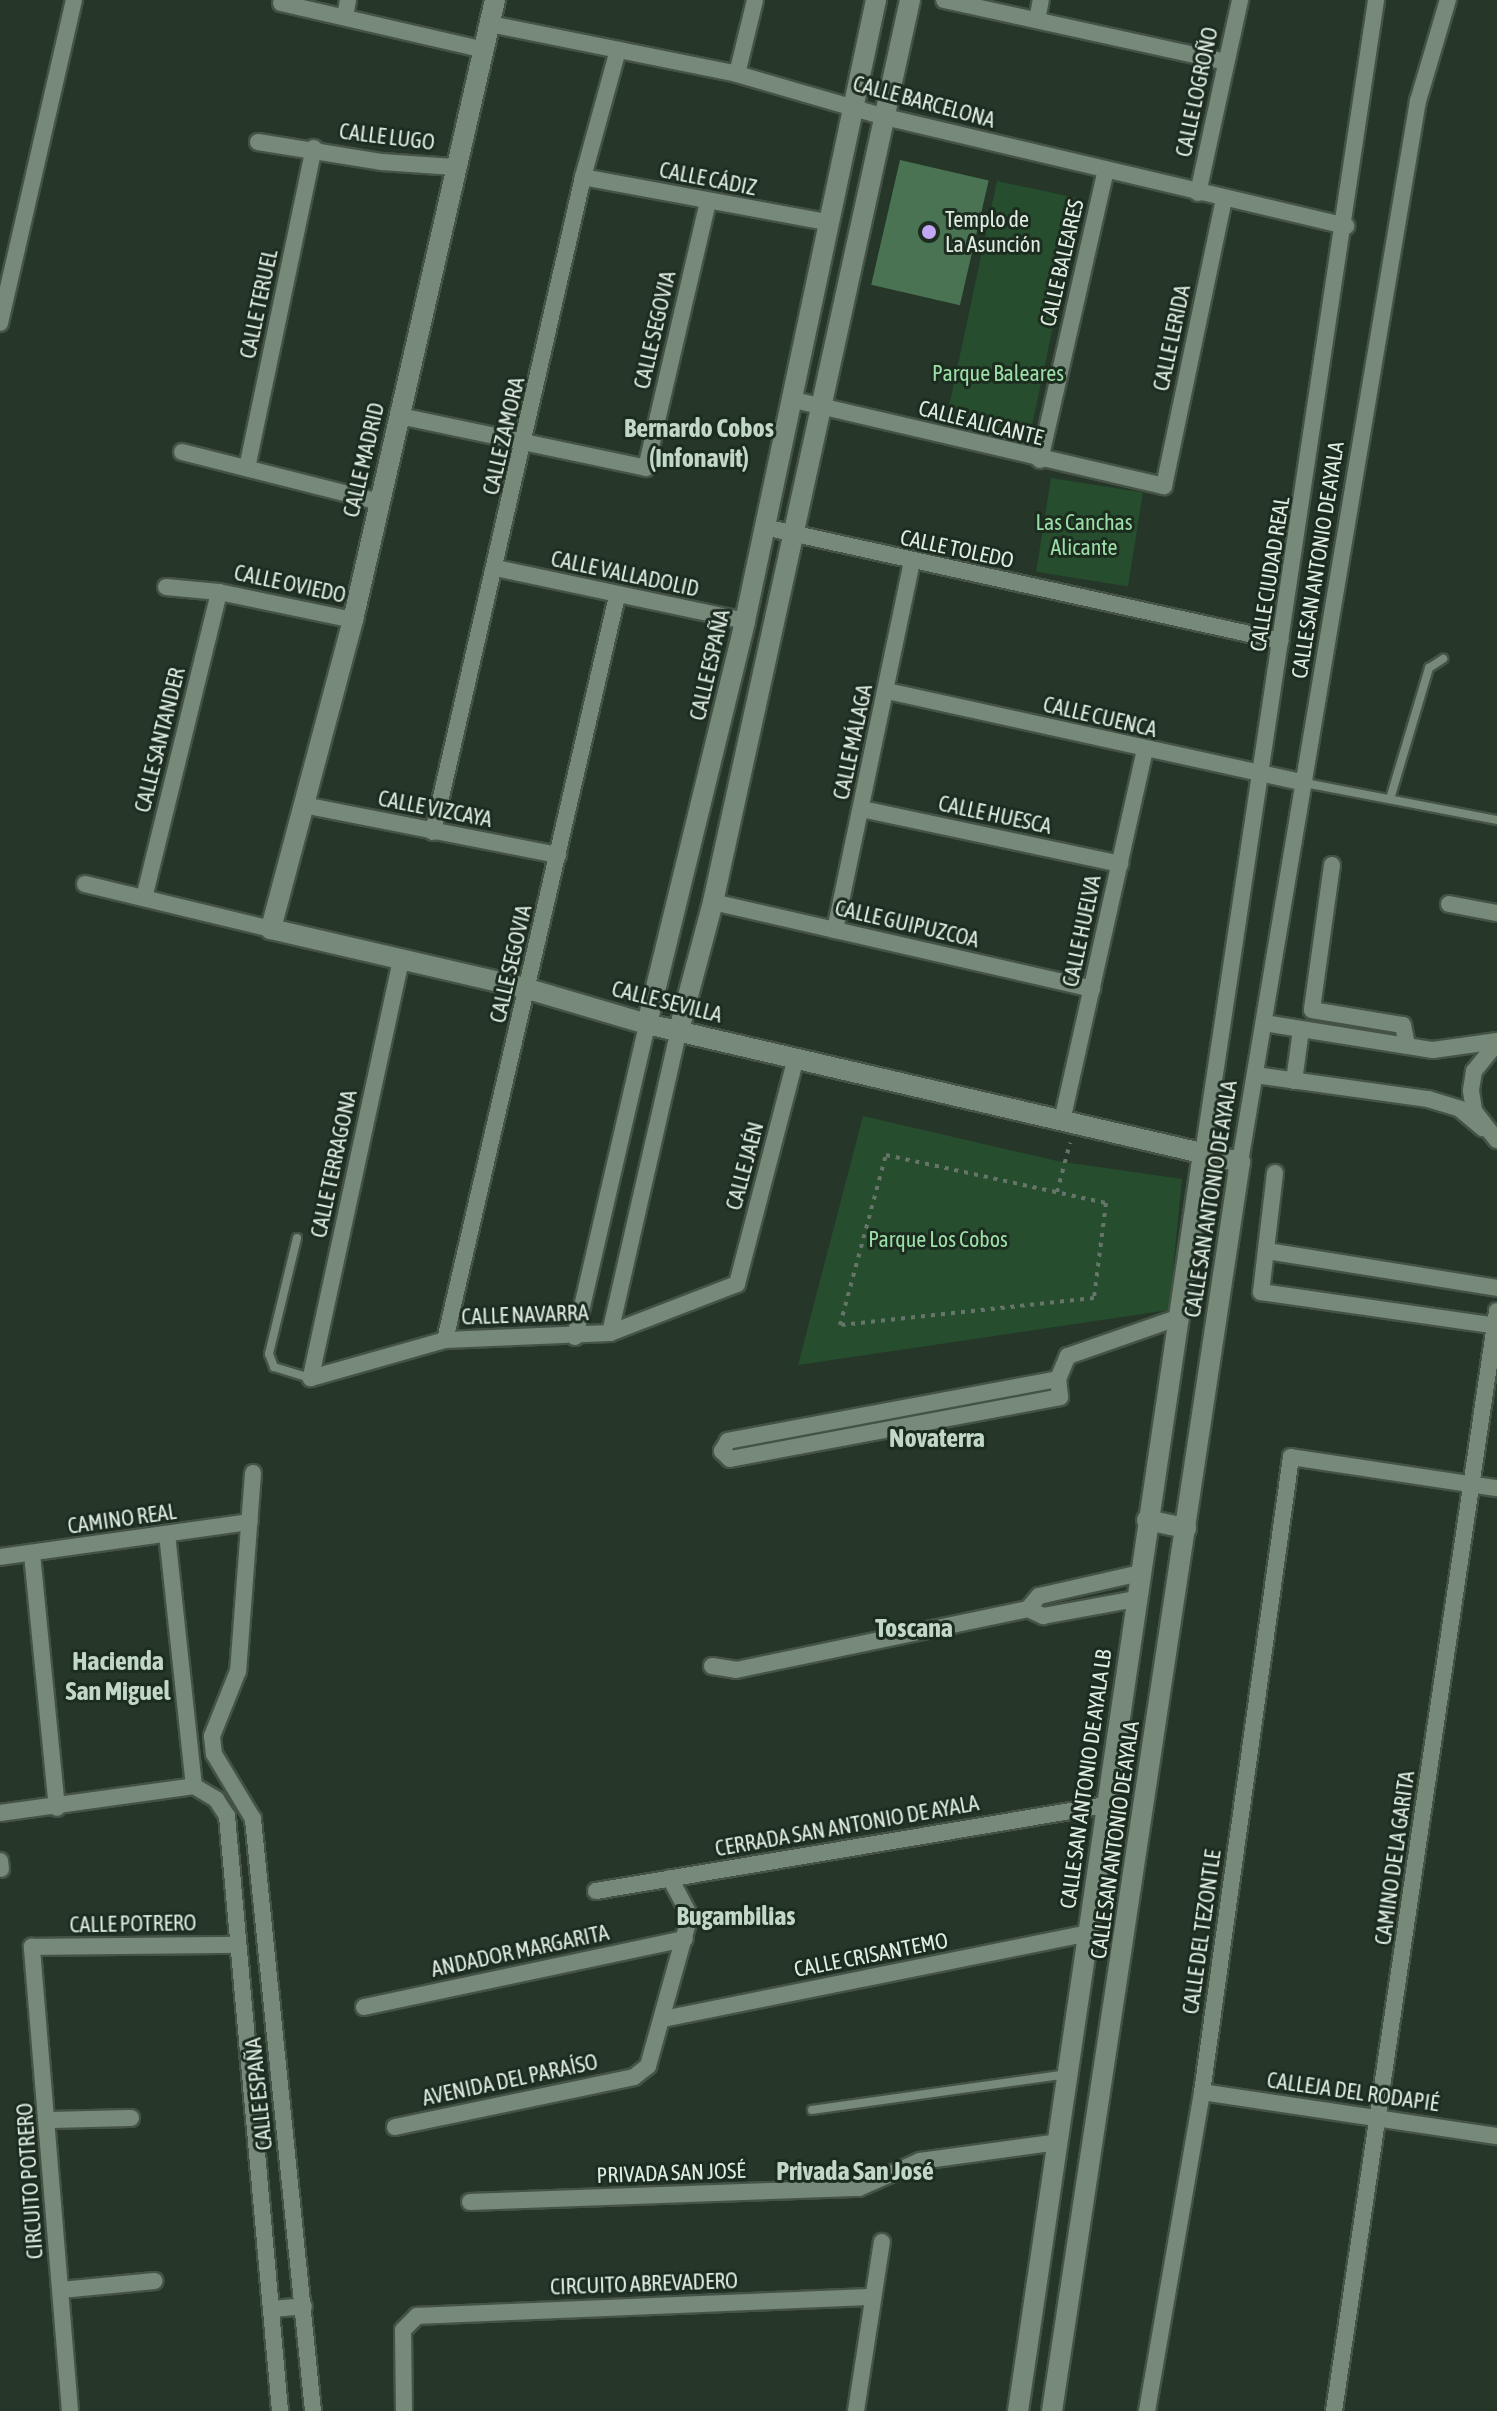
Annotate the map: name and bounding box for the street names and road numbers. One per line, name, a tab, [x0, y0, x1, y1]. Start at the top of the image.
street label: CALLE LOGROÑO	[1170, 25, 1224, 159]
street label: CALLE BARCELONA	[850, 70, 998, 134]
street label: CALLE LUGO	[338, 118, 436, 156]
street label: CALLE CÁDIZ	[657, 157, 759, 201]
street label: CALLE BALEARES	[1035, 197, 1089, 329]
street label: CALLE TERUEL	[235, 247, 283, 361]
street label: CALLE SEGOVIA	[629, 268, 681, 392]
street label: CALLE LERIDA	[1148, 283, 1196, 393]
street label: CALLE ZAMORA	[478, 374, 530, 498]
street label: CALLE ALICANTE	[916, 395, 1046, 451]
street label: CALLE MADRID	[338, 400, 390, 520]
street label: CALLE SAN ANTONIO DE AYALA	[1286, 440, 1350, 680]
street label: CALLE CIUDAD REAL	[1245, 495, 1295, 653]
street label: CALLE TOLEDO	[898, 524, 1016, 574]
street label: CALLE VALLADOLID	[549, 545, 701, 603]
street label: CALLE OVIEDO	[232, 559, 348, 609]
street label: CALLE ESPAÑA	[684, 607, 736, 723]
street label: CALLE SANTANDER	[129, 665, 191, 815]
street label: CALLE MÁLAGA	[828, 682, 878, 802]
street label: CALLE CUENCA	[1041, 691, 1159, 743]
street label: CALLE VIZCAYA	[376, 785, 494, 833]
street label: CALLE HUESCA	[936, 790, 1054, 840]
street label: CALLE HUELVA	[1057, 873, 1107, 989]
street label: CALLE GUIPUZCOA	[832, 895, 982, 953]
street label: CALLE SEGOVIA	[485, 902, 537, 1026]
street label: CALLE SEVILLA	[609, 976, 725, 1028]
street label: CALLE SAN ANTONIO DE AYALA	[1179, 1079, 1243, 1319]
street label: CALLE TERRAGONA	[305, 1088, 363, 1240]
street label: CALLE JAÉN	[721, 1119, 769, 1213]
street label: CALLE NAVARRA	[461, 1300, 589, 1330]
street label: CAMINO REAL	[66, 1498, 178, 1540]
street label: CALLE SAN ANTONIO DE AYALA LB	[1055, 1648, 1117, 1910]
street label: CALLE SAN ANTONIO DE AYALA	[1085, 1720, 1145, 1960]
street label: CAMINO DE LA GARITA	[1370, 1769, 1420, 1947]
street label: CERRADA SAN ANTONIO DE AYALA	[713, 1790, 981, 1862]
street label: CALLE DEL TEZONTLE	[1177, 1848, 1227, 2016]
street label: CALLE POTRERO	[69, 1910, 197, 1938]
street label: ANDADOR MARGARITA	[429, 1919, 611, 1983]
street label: CALLE CRISANTEMO	[792, 1927, 950, 1983]
street label: CALLE ESPAÑA	[240, 2036, 278, 2152]
street label: AVENIDA DEL PARAÍSO	[420, 2049, 600, 2111]
street label: CALLEJA DEL RODAPIÉ	[1265, 2067, 1441, 2117]
street label: CIRCUITO POTRERO	[11, 2102, 49, 2260]
street label: PRIVADA SAN JOSÉ	[596, 2157, 746, 2189]
street label: CIRCUITO ABREVADERO	[550, 2268, 738, 2300]

